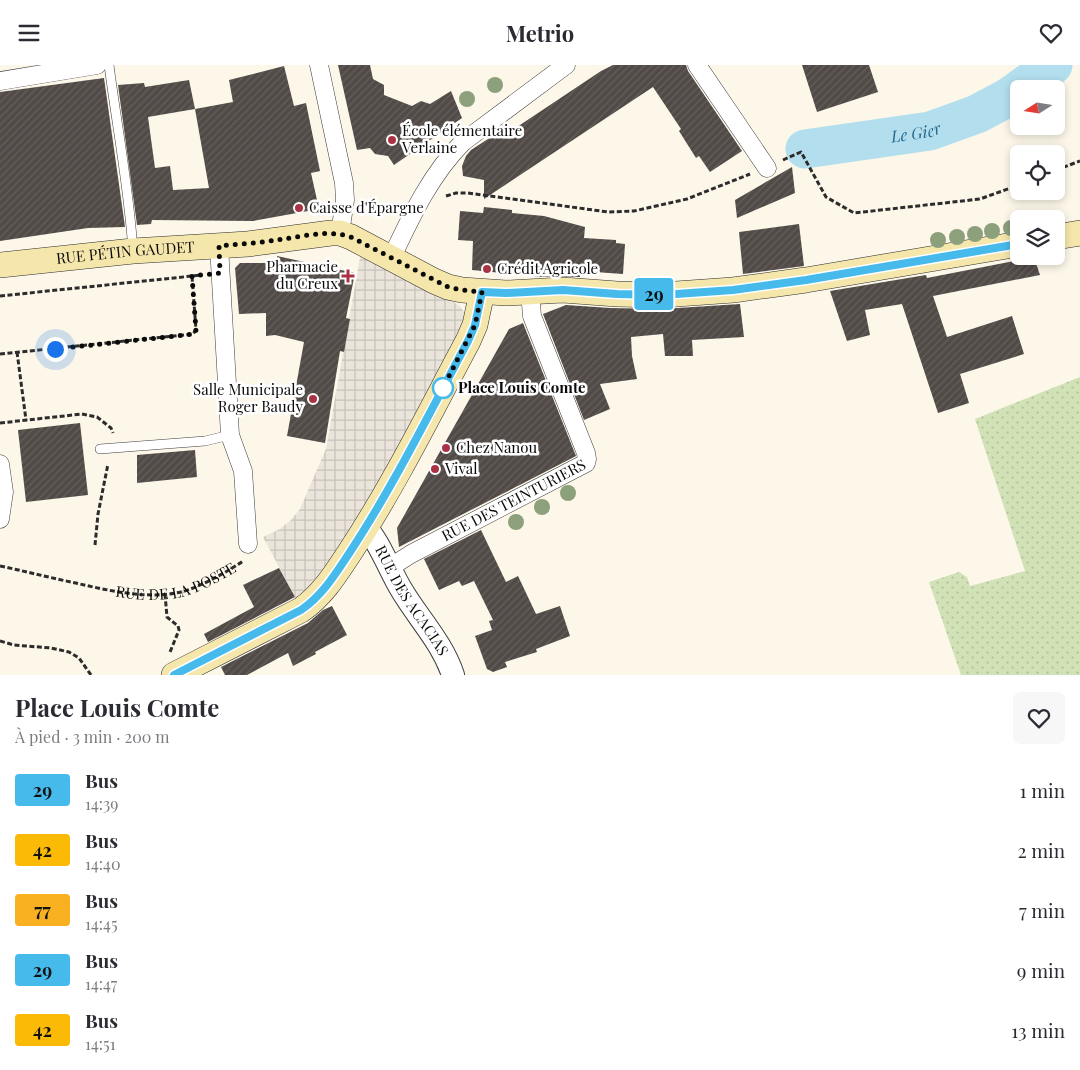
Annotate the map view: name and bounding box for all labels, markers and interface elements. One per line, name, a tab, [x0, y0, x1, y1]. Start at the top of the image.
text: Metrio	[506, 18, 574, 48]
icon: menu	[15, 19, 43, 47]
icon: heart	[1037, 19, 1065, 47]
north arrow	[1010, 80, 1065, 135]
map controls	[1010, 80, 1065, 265]
water label: Le Gier	[888, 117, 945, 147]
place label: École élémentaire Verlaine	[401, 120, 522, 157]
marker: École élémentaire Verlaine	[386, 134, 398, 146]
button: locate	[1010, 145, 1065, 200]
place label: Caisse d'Épargne	[309, 197, 424, 217]
marker: Caisse d'Épargne	[293, 202, 305, 214]
button: layers	[1010, 210, 1065, 265]
street label: RUE PÉTIN GAUDET	[55, 236, 195, 268]
place label: Pharmacie du Creux	[266, 256, 338, 293]
place label: Crédit Agricole	[497, 258, 598, 278]
marker: Crédit Agricole	[481, 263, 493, 275]
marker: Pharmacie du Creux	[342, 270, 354, 282]
line badge: 29	[632, 278, 676, 310]
text: 29	[644, 282, 664, 306]
your location	[43, 337, 68, 362]
marker: Place Louis Comte	[432, 377, 454, 399]
place label: Place Louis Comte	[458, 377, 586, 397]
place label: Salle Municipale Roger Baudy	[193, 379, 303, 416]
marker: Salle Municipale Roger Baudy	[307, 393, 319, 405]
place label: Chez Nanou	[456, 437, 538, 457]
marker: Chez Nanou	[440, 442, 452, 454]
street label: RUE DES TEINTURIERS	[438, 454, 589, 545]
place label: Vival	[444, 458, 477, 478]
marker: Vival	[429, 463, 441, 475]
street label: RUE DES ACACIAS	[371, 542, 454, 659]
street label: RUE DE LA POSTE	[114, 557, 239, 604]
text: Place Louis Comte	[15, 691, 219, 723]
button: heart	[1013, 692, 1065, 744]
text: À pied · 3 min · 200 m	[15, 726, 170, 747]
text: Bus	[85, 767, 118, 793]
text: 1 min	[1019, 777, 1065, 803]
text: 29	[33, 778, 52, 802]
text: 14:39	[85, 793, 118, 814]
text: Bus	[85, 827, 118, 853]
text: 2 min	[1017, 837, 1065, 863]
text: 42	[33, 838, 52, 862]
text: 14:40	[85, 853, 121, 874]
text: Bus	[85, 887, 118, 913]
text: 7 min	[1019, 897, 1065, 923]
text: 77	[34, 898, 51, 922]
text: 14:45	[85, 913, 118, 934]
text: Bus	[85, 947, 118, 973]
text: 9 min	[1017, 957, 1065, 983]
text: 29	[33, 958, 52, 982]
text: 14:47	[85, 973, 117, 994]
text: Bus	[85, 1007, 118, 1033]
text: 13 min	[1011, 1017, 1065, 1043]
text: 42	[33, 1018, 52, 1042]
text: 14:51	[85, 1033, 116, 1054]

